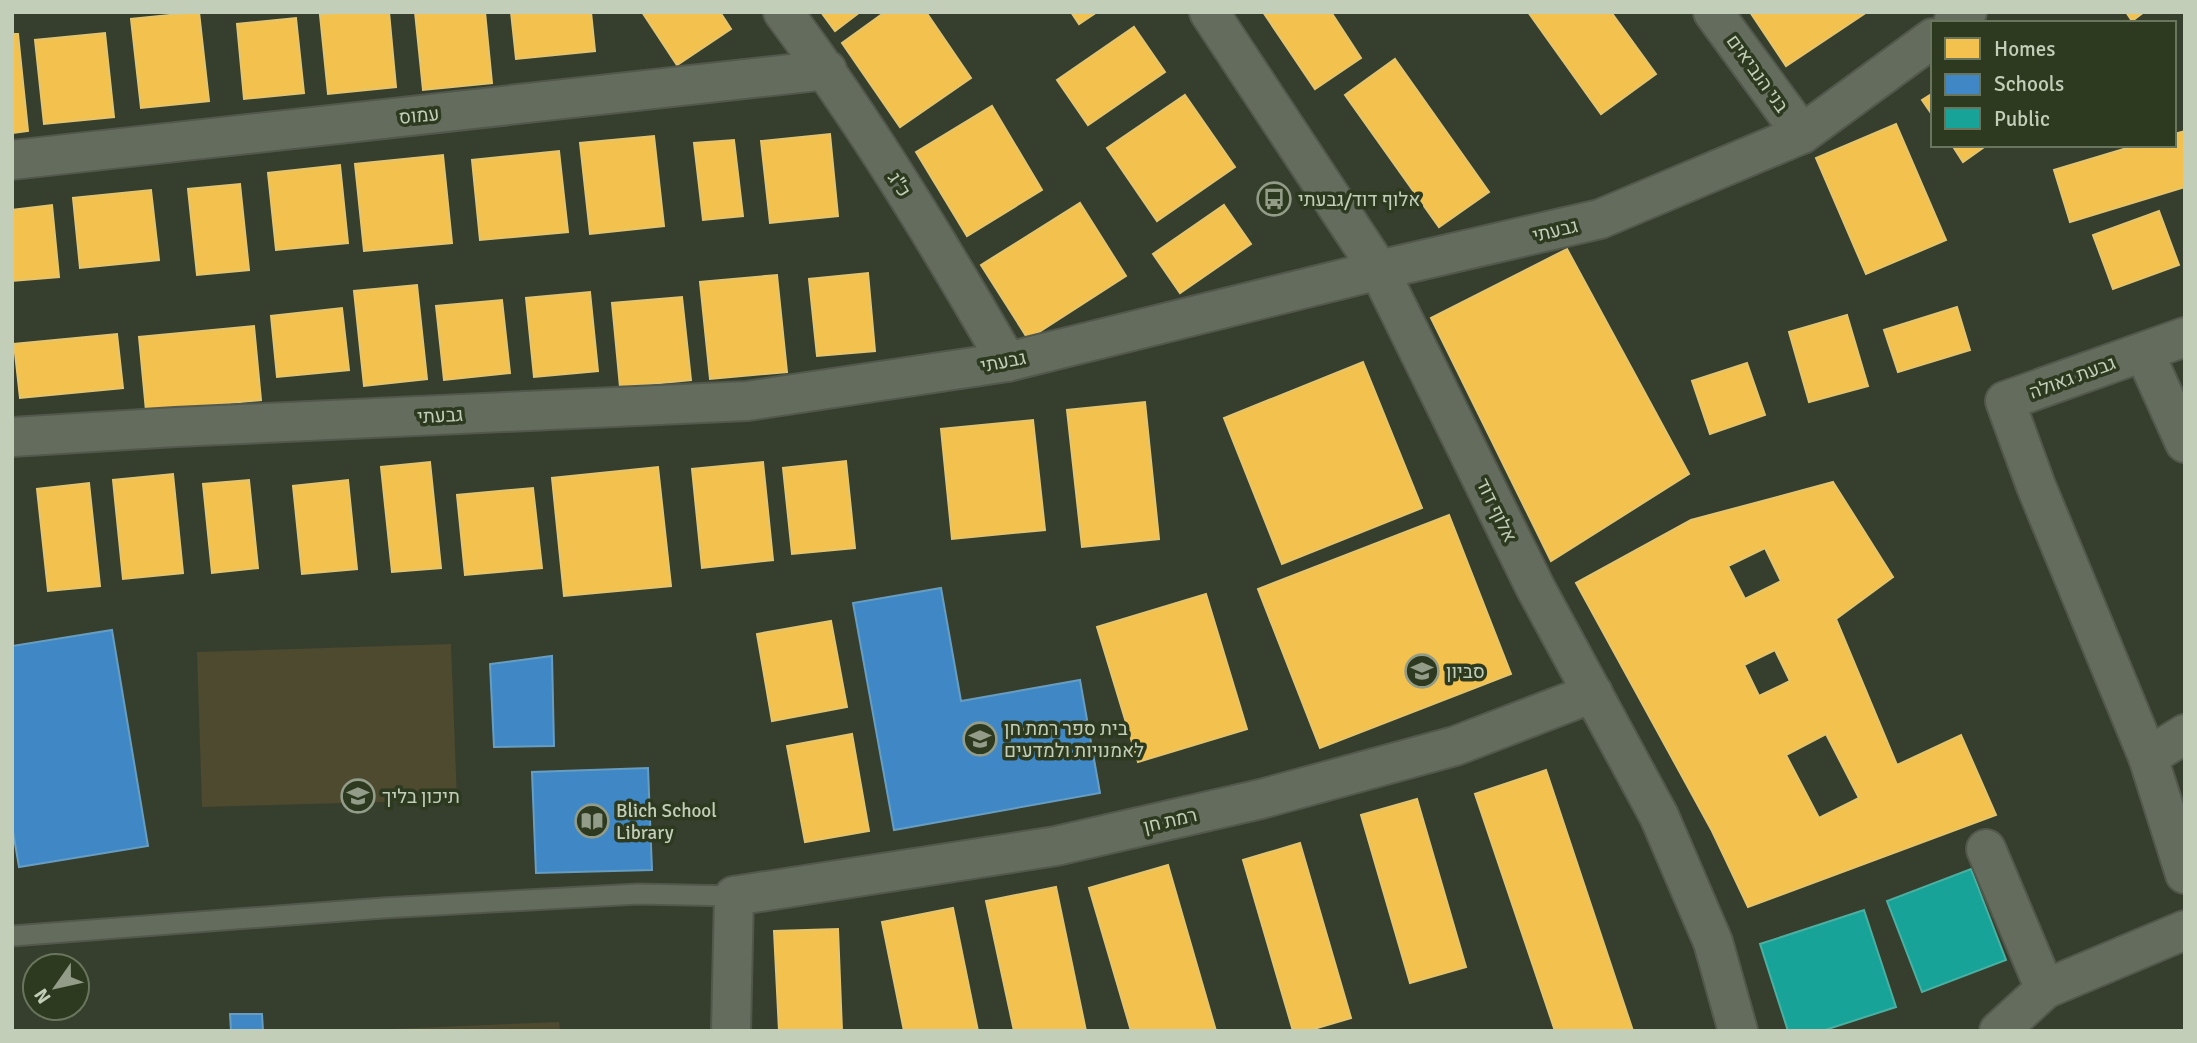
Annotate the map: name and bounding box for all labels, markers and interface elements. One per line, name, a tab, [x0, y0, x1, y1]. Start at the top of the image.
legend	[1931, 21, 2176, 147]
street label: בני הנביאים	[1721, 30, 1794, 117]
text: Homes	[1994, 36, 2056, 62]
text: Schools	[1994, 71, 2064, 97]
street label: עמוס	[398, 102, 441, 130]
text: Public	[1994, 106, 2050, 132]
street label: כ"ג	[882, 168, 916, 202]
bus stop icon: אלוף דוד/גבעתי	[1255, 180, 1293, 218]
place label: אלוף דוד/גבעתי	[1298, 188, 1420, 212]
street label: גבעתי	[1530, 214, 1580, 248]
street label: גבעתי	[978, 346, 1028, 378]
street label: גבעת גאולה	[2026, 351, 2119, 405]
street label: גבעתי	[416, 403, 464, 429]
street label: אלוף דוד	[1470, 474, 1522, 546]
school or university icon: סביון	[1403, 652, 1441, 690]
place label: סביון	[1446, 660, 1485, 684]
place label: בית ספר רמת חן לאמנויות ולמדעים	[1004, 717, 1144, 763]
school or university icon: בית ספר רמת חן לאמנויות ולמדעים	[961, 720, 999, 758]
school or university icon: תיכון בליך	[339, 777, 377, 815]
place label: תיכון בליך	[382, 785, 460, 809]
place label: Blich School Library	[616, 799, 717, 845]
library icon: Blich School Library	[573, 802, 611, 840]
street label: רמת חן	[1141, 803, 1199, 839]
north arrow	[21, 952, 91, 1022]
text: N	[29, 984, 56, 1008]

